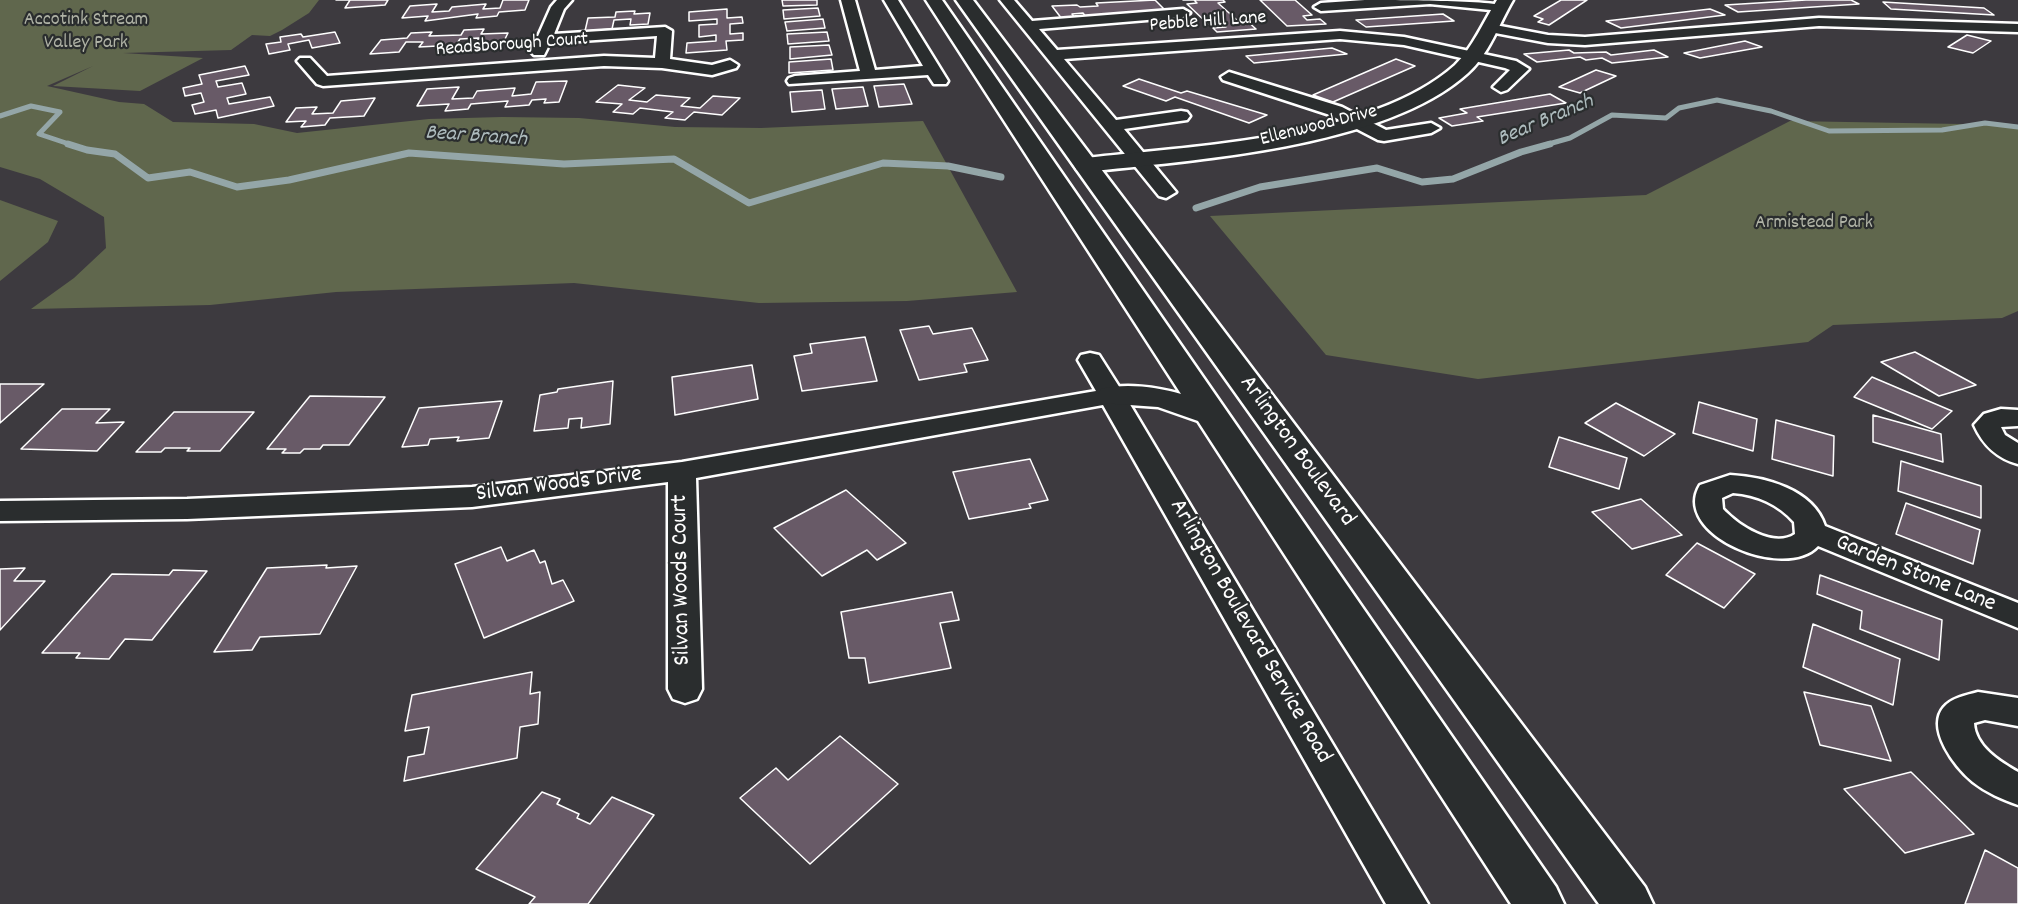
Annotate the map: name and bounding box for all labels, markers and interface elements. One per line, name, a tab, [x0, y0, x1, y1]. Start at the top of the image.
street label: Pebble Hill Lane	[1149, 7, 1267, 39]
park label: Accotink Stream Valley Park	[24, 9, 148, 56]
street label: Readsborough Court	[435, 29, 589, 63]
water label: Bear Branch	[1494, 90, 1598, 154]
street label: Ellenwood Drive	[1258, 101, 1380, 153]
water label: Bear Branch	[424, 121, 528, 155]
park label: Armistead Park	[1755, 212, 1873, 236]
street label: Arlington Boulevard	[1231, 371, 1361, 533]
street label: Silvan Woods Drive	[474, 462, 644, 510]
street label: Silvan Woods Court	[667, 494, 699, 666]
street label: Arlington Boulevard Service Road	[1161, 495, 1337, 769]
street label: Garden Stone Lane	[1830, 530, 2000, 620]

